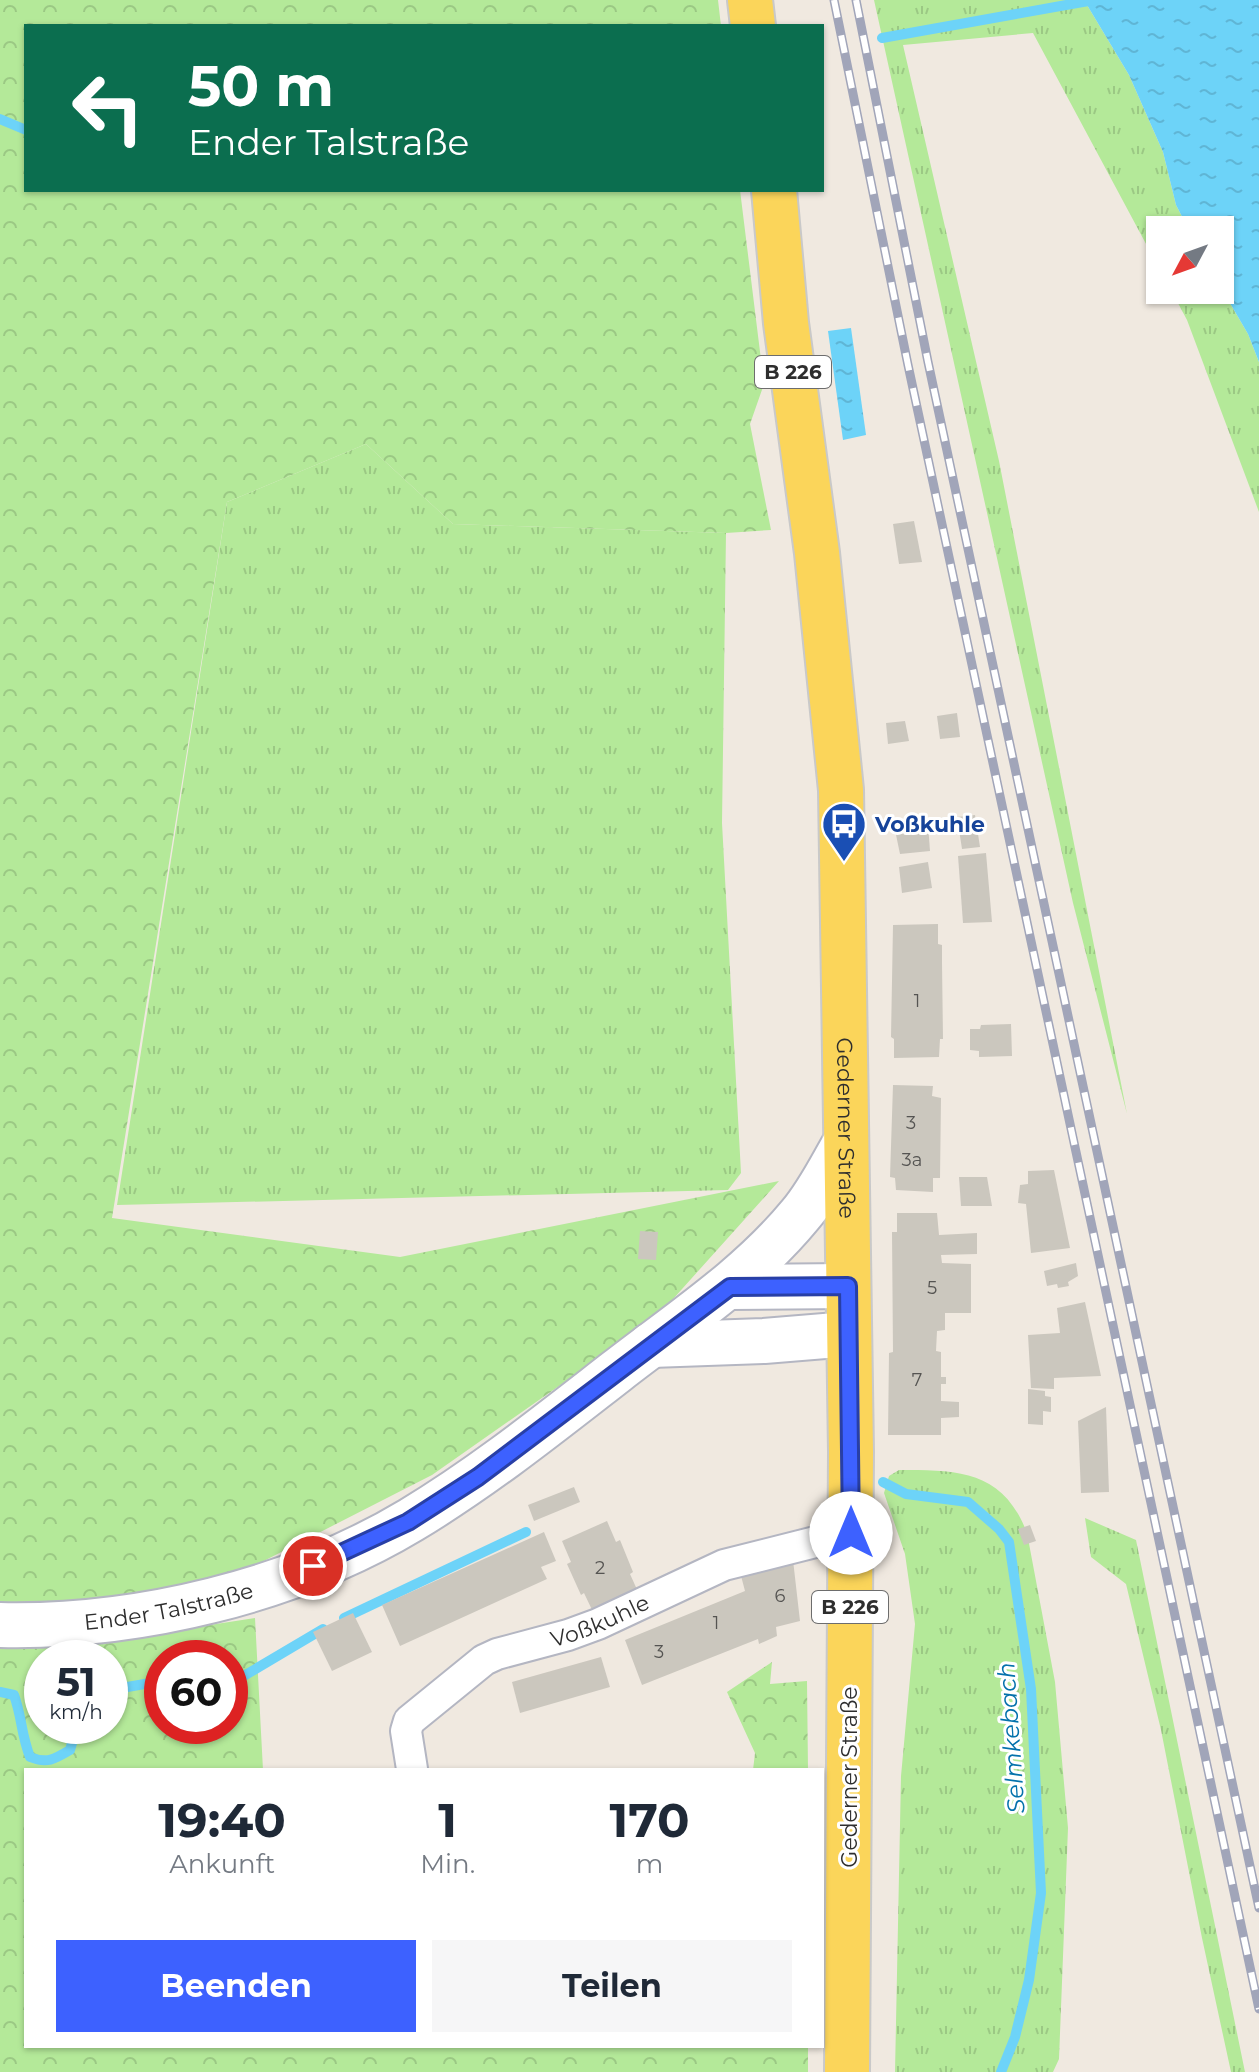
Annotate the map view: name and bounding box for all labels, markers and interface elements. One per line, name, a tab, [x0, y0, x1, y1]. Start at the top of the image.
text: 50 m	[188, 52, 334, 120]
icon: left	[56, 56, 160, 160]
text: Ender Talstraße	[188, 120, 469, 164]
north arrow	[1146, 216, 1234, 304]
map controls	[1146, 216, 1234, 304]
road number: B 226	[755, 356, 831, 388]
bus stop icon: Voßkuhle	[820, 800, 868, 863]
place label: Voßkuhle	[874, 811, 985, 838]
house number: 1	[914, 990, 920, 1012]
street label: Gederner Straße	[831, 1037, 861, 1219]
house number: 3	[906, 1112, 916, 1134]
house number: 3a	[902, 1149, 922, 1171]
house number: 5	[927, 1277, 937, 1299]
house number: 7	[912, 1369, 922, 1391]
position arrow	[809, 1491, 893, 1575]
pin	[279, 1532, 347, 1600]
icon: arrive	[291, 1544, 335, 1588]
house number: 2	[595, 1557, 605, 1579]
street label: Ender Talstraße	[83, 1576, 256, 1636]
house number: 6	[775, 1585, 786, 1607]
street label: Voßkuhle	[547, 1588, 653, 1653]
road number: B 226	[812, 1591, 888, 1623]
house number: 1	[713, 1612, 719, 1634]
speed limit sign: 60	[144, 1640, 248, 1744]
house number: 3	[654, 1641, 664, 1663]
text: 51	[56, 1657, 96, 1706]
water label: Selmkebach	[991, 1661, 1031, 1815]
street label: Gederner Straße	[836, 1686, 863, 1868]
text: km/h	[49, 1700, 103, 1724]
text: 19:40	[158, 1791, 286, 1849]
text: 1	[438, 1791, 457, 1849]
text: 170	[609, 1791, 690, 1849]
text: Ankunft	[169, 1848, 275, 1880]
text: Min.	[420, 1848, 475, 1880]
text: m	[636, 1848, 663, 1880]
button: Beenden	[56, 1940, 416, 2032]
button: Teilen	[432, 1940, 792, 2032]

